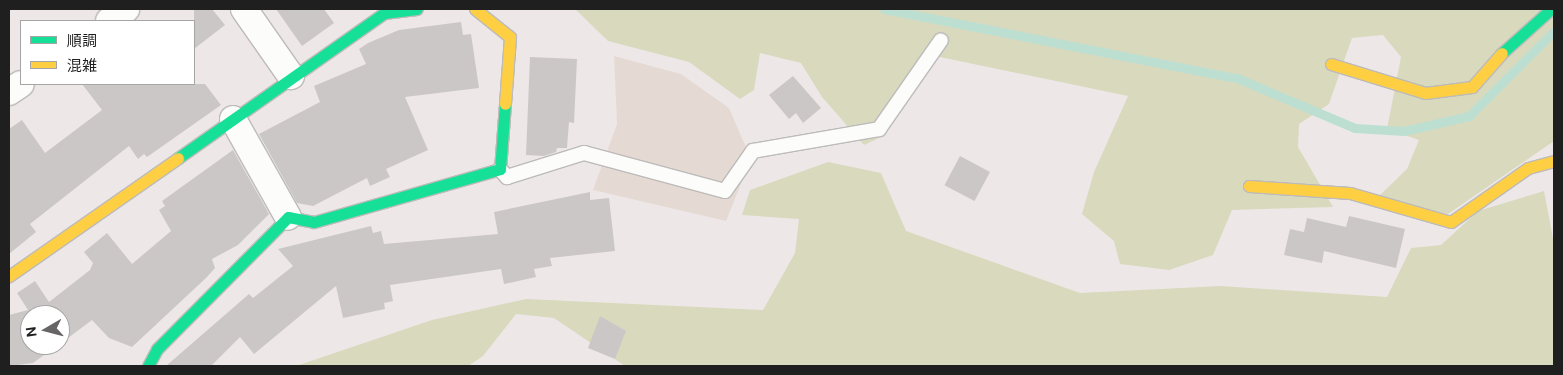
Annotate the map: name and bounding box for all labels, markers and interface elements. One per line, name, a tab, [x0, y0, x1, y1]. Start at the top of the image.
legend	[20, 20, 195, 85]
text: 順調	[67, 31, 97, 51]
text: 混雑	[67, 56, 97, 76]
north arrow	[20, 305, 70, 355]
text: N	[22, 326, 41, 338]

